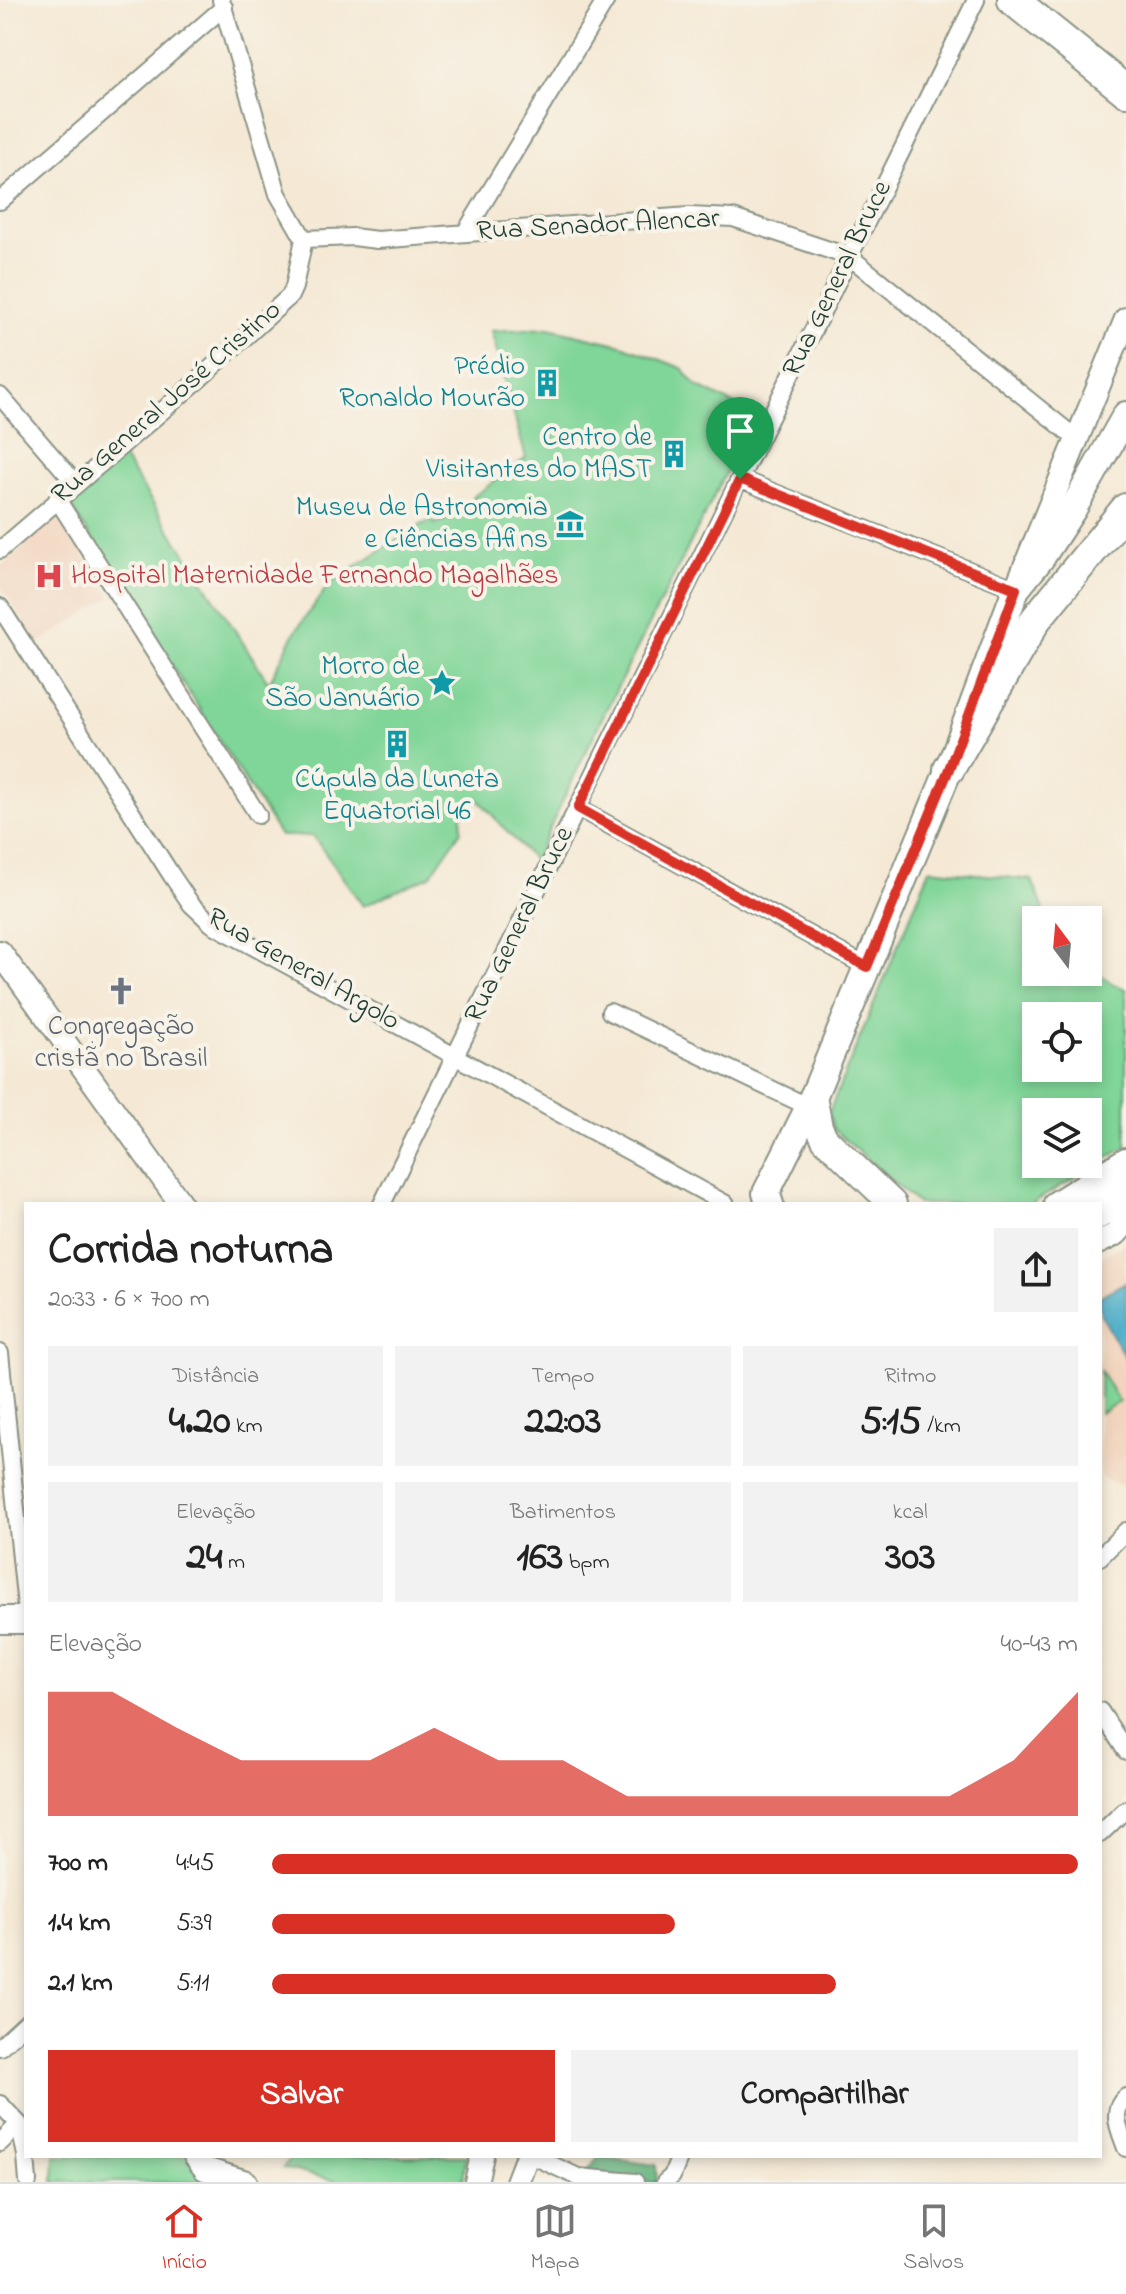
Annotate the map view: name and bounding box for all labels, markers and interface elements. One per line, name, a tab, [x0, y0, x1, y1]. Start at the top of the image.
street label: Rua General Bruce	[773, 173, 904, 384]
street label: Rua Senador Alencar	[475, 199, 721, 253]
street label: Rua General José Cristino	[43, 291, 291, 515]
place label: Prédio Ronaldo Mourão	[339, 347, 525, 420]
building icon: Prédio Ronaldo Mourão	[532, 368, 562, 398]
pin	[706, 397, 774, 479]
icon: arrive	[718, 409, 762, 453]
place label: Centro de Visitantes do MAST	[425, 418, 652, 491]
building icon: Centro de Visitantes do MAST	[659, 439, 689, 469]
place label: Museu de Astronomia e Ciências Afins	[296, 488, 548, 561]
museum icon: Museu de Astronomia e Ciências Afins	[555, 509, 585, 539]
place label: Hospital Maternidade Fernando Magalhães	[71, 556, 559, 597]
hospital icon: Hospital Maternidade Fernando Magalhães	[34, 561, 64, 591]
place label: Morro de São Januário	[265, 647, 420, 720]
place icon: Morro de São Januário	[427, 668, 457, 698]
building icon: Cúpula da Luneta Equatorial 46	[382, 729, 412, 759]
place label: Cúpula da Luneta Equatorial 46	[295, 760, 499, 833]
street label: Rua General Bruce	[455, 819, 586, 1030]
street label: Rua General Argolo	[199, 898, 407, 1042]
north arrow	[1022, 906, 1102, 986]
map controls	[1022, 906, 1102, 1178]
church icon: Congregação cristã no Brasil	[106, 976, 136, 1006]
button: locate	[1022, 1002, 1102, 1082]
place label: Congregação cristã no Brasil	[35, 1007, 208, 1080]
button: layers	[1022, 1098, 1102, 1178]
text: Corrida noturna	[48, 1219, 333, 1283]
button: share	[994, 1228, 1078, 1312]
text: 20:33 · 6 × 700 m	[48, 1281, 210, 1319]
text: Distância	[172, 1361, 259, 1393]
text: Tempo	[532, 1361, 594, 1393]
text: Ritmo	[884, 1361, 936, 1393]
text: 4.20	[169, 1393, 230, 1452]
text: 22:03	[525, 1393, 601, 1452]
text: 5:15	[860, 1393, 922, 1452]
text: km	[230, 1411, 263, 1443]
text: /km	[922, 1411, 961, 1443]
text: Elevação	[176, 1497, 255, 1529]
text: Batimentos	[510, 1497, 616, 1529]
text: kcal	[893, 1497, 928, 1529]
text: 24	[186, 1529, 223, 1588]
text: 163	[516, 1529, 563, 1588]
text: 303	[885, 1529, 935, 1588]
text: m	[223, 1547, 245, 1579]
text: bpm	[563, 1547, 609, 1579]
text: Elevação	[48, 1626, 142, 1664]
text: 40–43 m	[1000, 1626, 1078, 1664]
text: 700 m	[48, 1845, 108, 1883]
text: 4:45	[176, 1845, 215, 1883]
text: 1.4 km	[48, 1905, 110, 1943]
text: 5:39	[176, 1905, 212, 1943]
text: 2.1 km	[48, 1965, 113, 2003]
text: 5:11	[176, 1965, 210, 2003]
button: Salvar	[48, 2050, 555, 2142]
button: Compartilhar	[571, 2050, 1078, 2142]
tab: Início	[162, 2199, 207, 2279]
tab: Mapa	[531, 2199, 580, 2279]
tab: Salvos	[903, 2199, 964, 2279]

